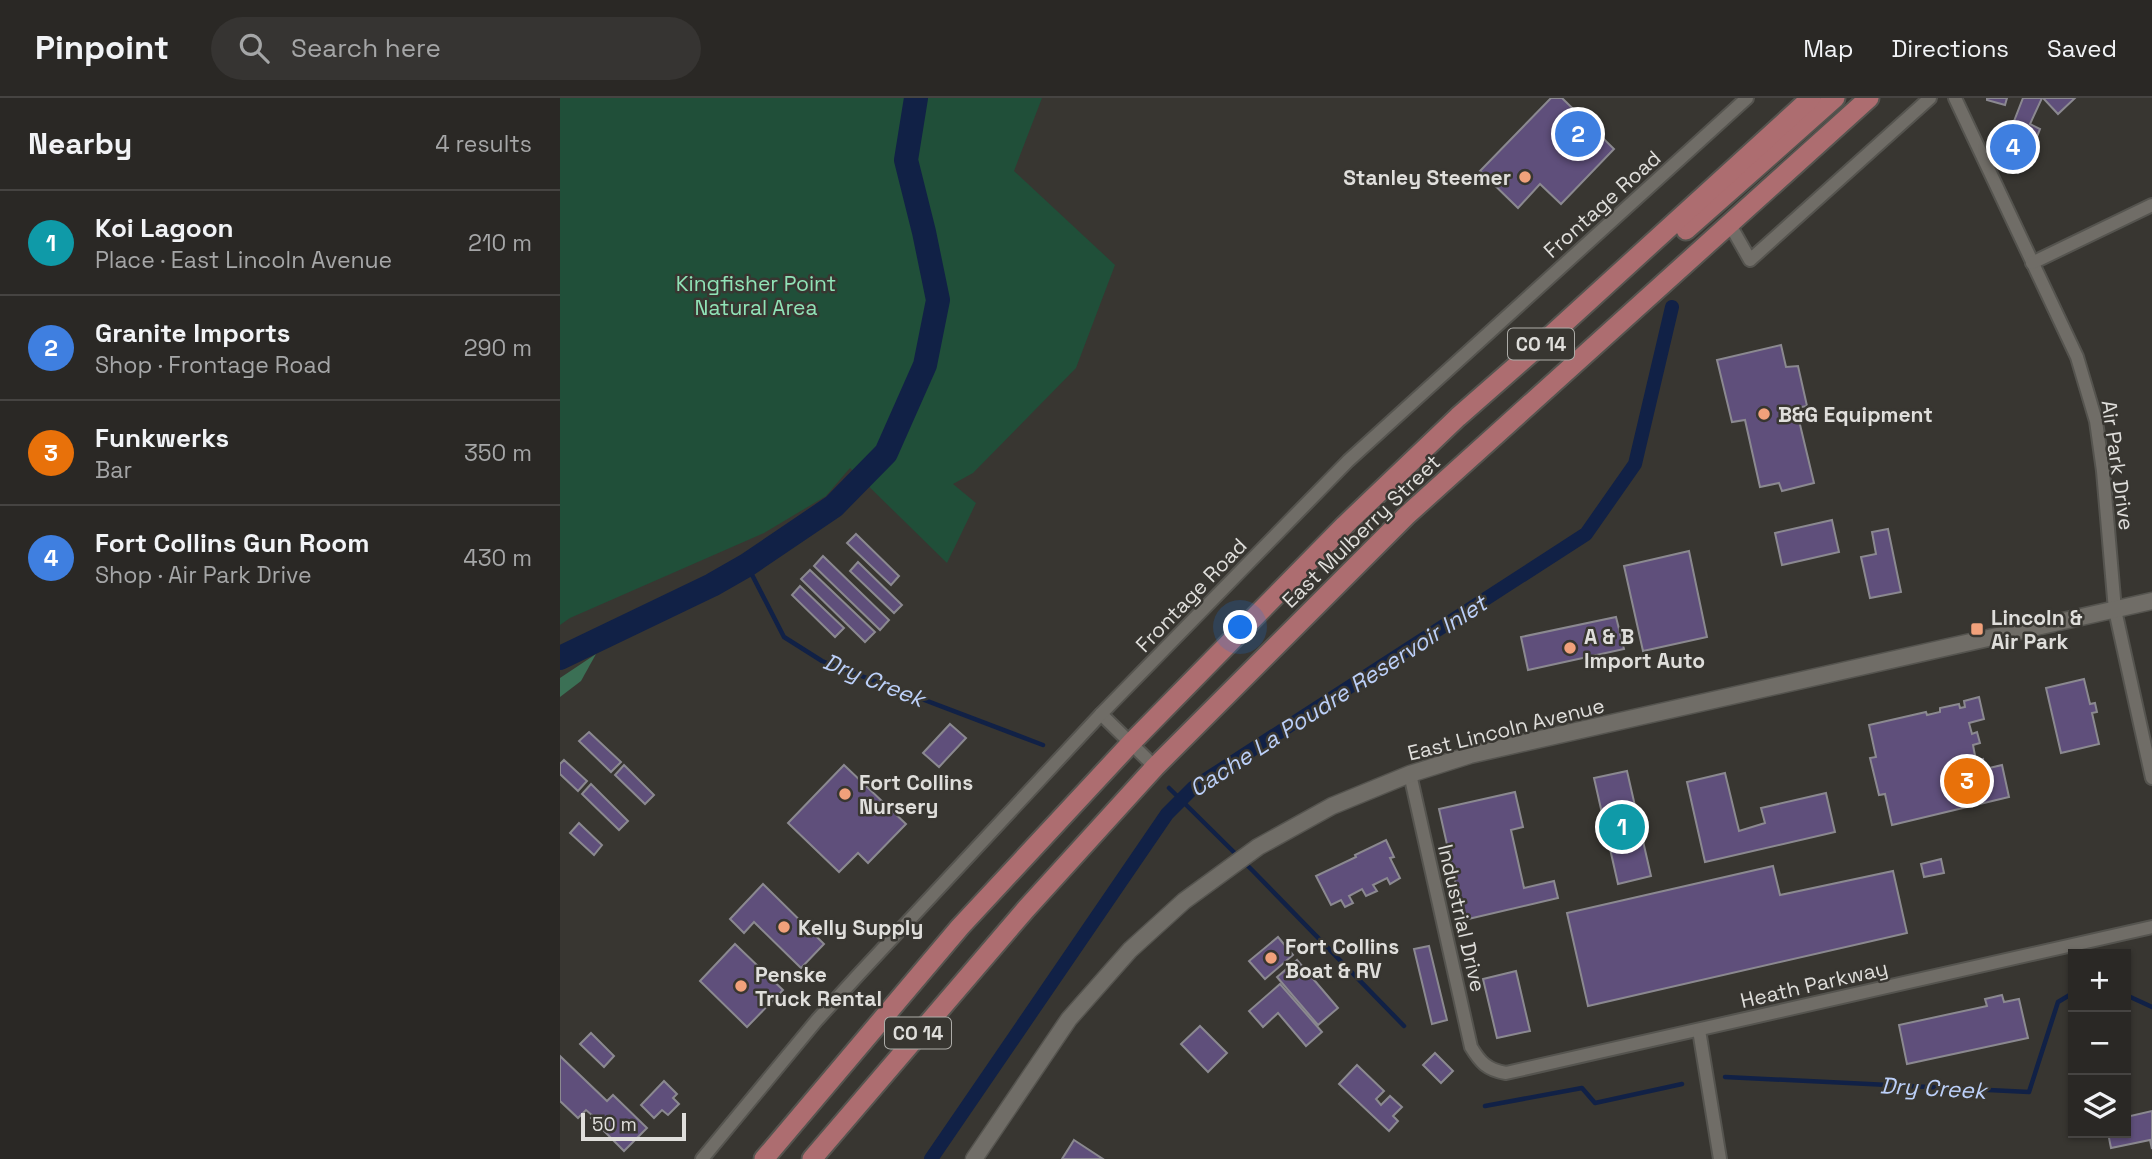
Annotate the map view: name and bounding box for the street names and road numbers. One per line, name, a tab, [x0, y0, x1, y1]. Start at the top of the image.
street label: Frontage Road	[1538, 144, 1666, 264]
road number: CO 14	[1508, 328, 1574, 360]
street label: Air Park Drive	[2096, 398, 2140, 532]
street label: East Mulberry Street	[1276, 448, 1446, 614]
street label: Frontage Road	[1130, 532, 1252, 658]
street label: East Lincoln Avenue	[1405, 691, 1607, 767]
street label: Industrial Drive	[1432, 841, 1492, 995]
street label: Heath Parkway	[1738, 954, 1890, 1014]
road number: CO 14	[885, 1018, 951, 1049]

